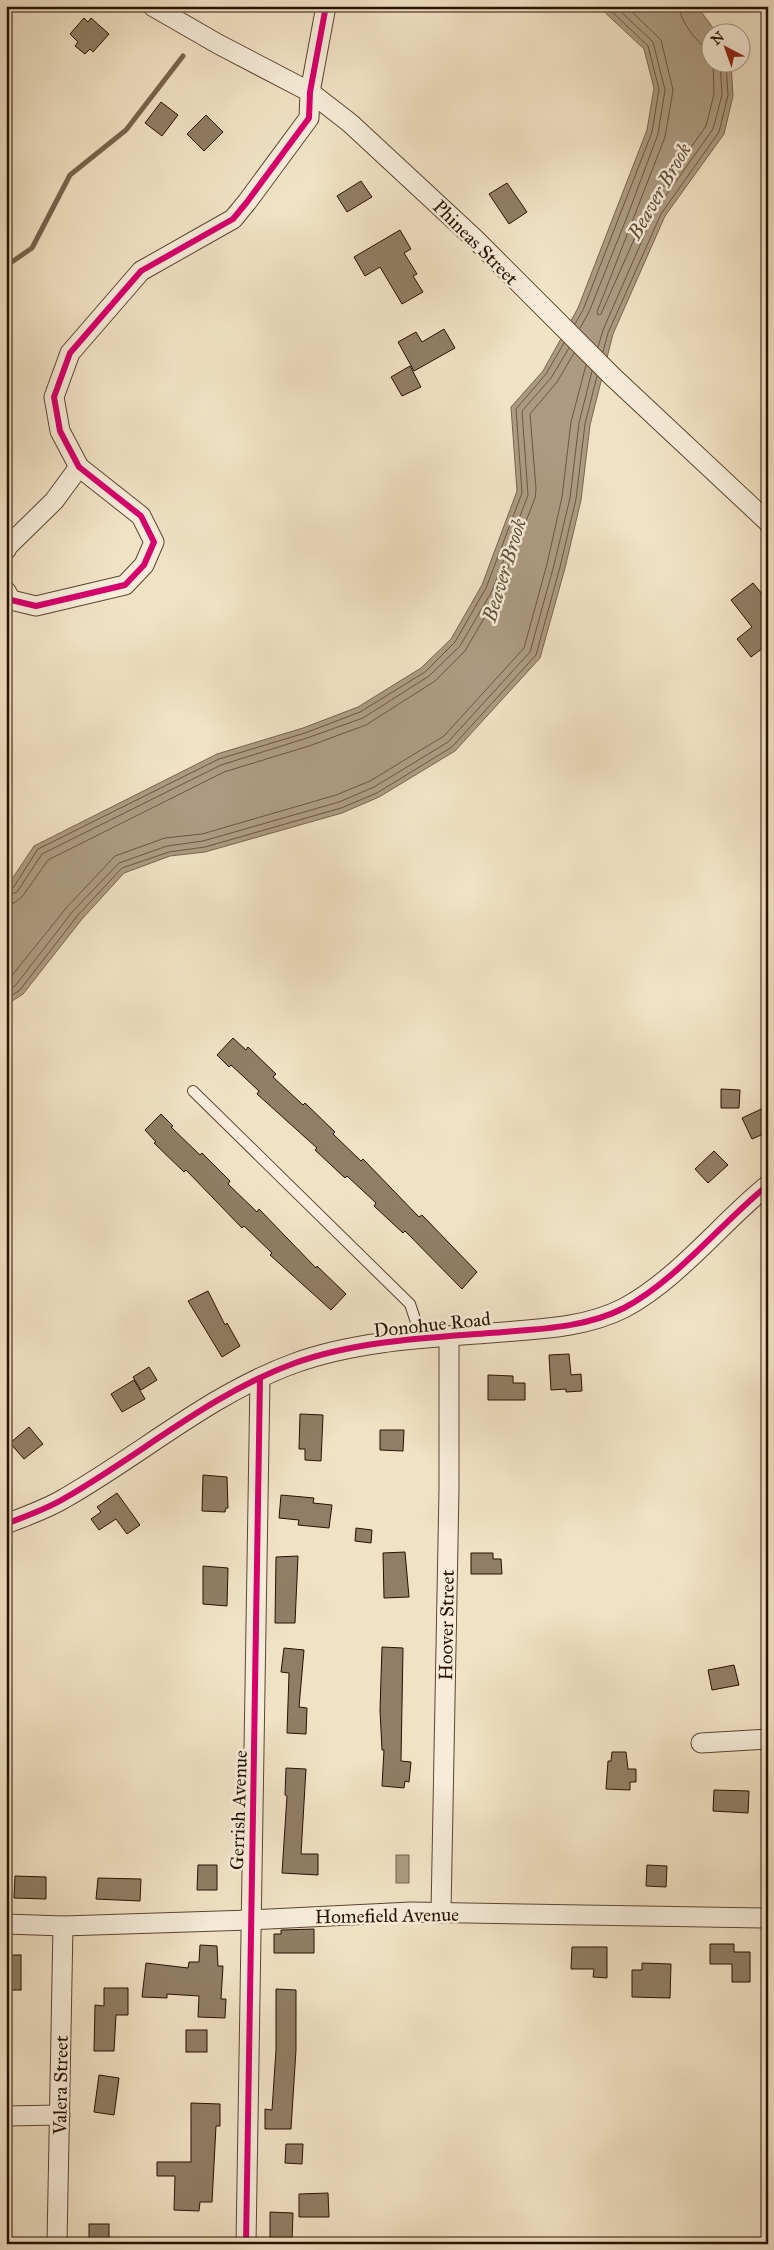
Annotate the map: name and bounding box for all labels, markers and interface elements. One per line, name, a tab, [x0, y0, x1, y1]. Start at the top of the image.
north arrow	[702, 22, 752, 72]
text: N	[708, 28, 728, 49]
water label: Beaver Brook	[621, 139, 696, 244]
street label: Phineas Street	[428, 195, 523, 290]
water label: Beaver Brook	[477, 515, 531, 625]
street label: Donohue Road	[372, 1307, 492, 1342]
street label: Hoover Street	[434, 1569, 459, 1681]
street label: Gerrish Avenue	[225, 1750, 252, 1870]
street label: Homefield Avenue	[315, 1903, 459, 1928]
street label: Valera Street	[48, 2035, 73, 2136]

